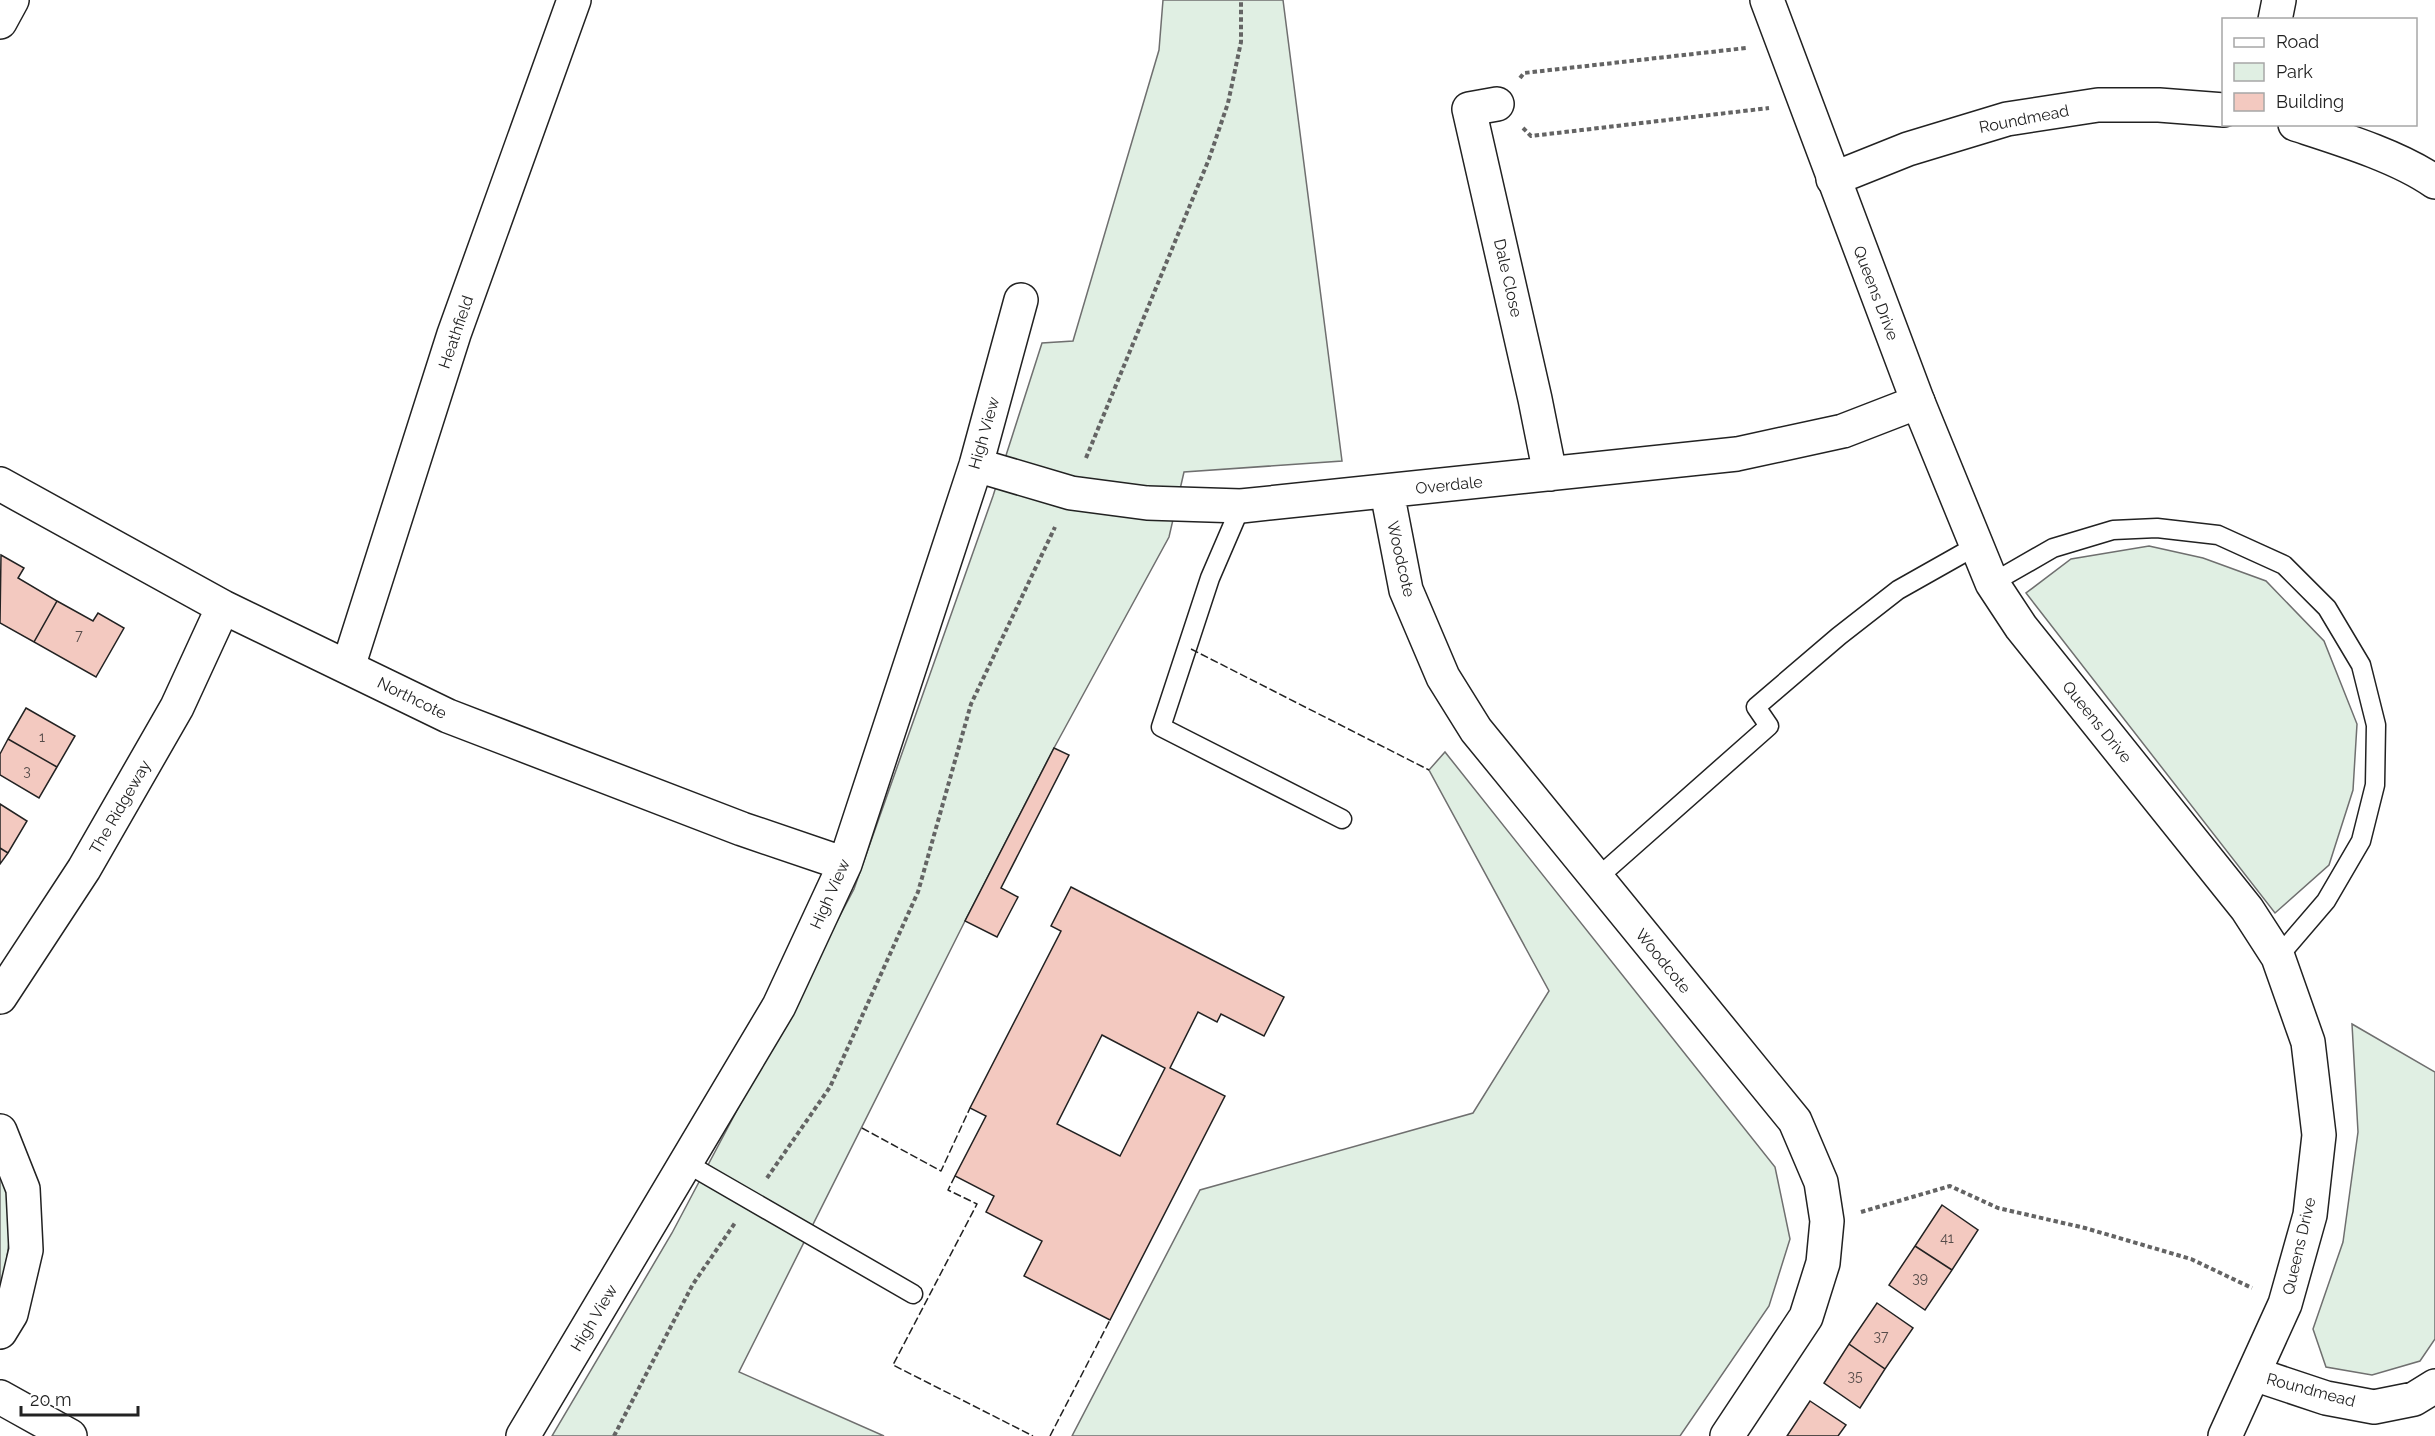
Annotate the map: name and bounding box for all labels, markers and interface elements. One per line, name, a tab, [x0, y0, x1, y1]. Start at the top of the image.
legend	[2222, 18, 2417, 126]
text: Road	[2276, 31, 2319, 52]
text: Park	[2276, 61, 2313, 82]
text: Building	[2276, 91, 2344, 112]
street label: Roundmead	[1977, 101, 2071, 137]
street label: Dale Close	[1490, 237, 1526, 319]
street label: Queens Drive	[1849, 243, 1903, 343]
street label: Heathfield	[435, 293, 477, 371]
street label: High View	[965, 395, 1003, 471]
street label: Overdale	[1414, 472, 1484, 498]
street label: Woodcote	[1383, 519, 1419, 599]
house number: 7	[75, 627, 83, 643]
street label: Northcote	[374, 673, 450, 723]
street label: Queens Drive	[2058, 677, 2136, 767]
house number: 1	[39, 729, 45, 745]
street label: The Ridgeway	[85, 756, 155, 857]
house number: 3	[23, 763, 31, 779]
street label: High View	[806, 856, 854, 932]
street label: Woodcote	[1631, 925, 1695, 997]
street label: Queens Drive	[2279, 1195, 2319, 1297]
house number: 41	[1940, 1230, 1954, 1246]
house number: 39	[1912, 1270, 1928, 1286]
street label: High View	[567, 1281, 621, 1355]
house number: 37	[1874, 1328, 1889, 1344]
house number: 35	[1847, 1368, 1863, 1384]
street label: Roundmead	[2264, 1369, 2358, 1411]
scale bar	[21, 1379, 138, 1417]
text: 20 m	[30, 1389, 72, 1410]

